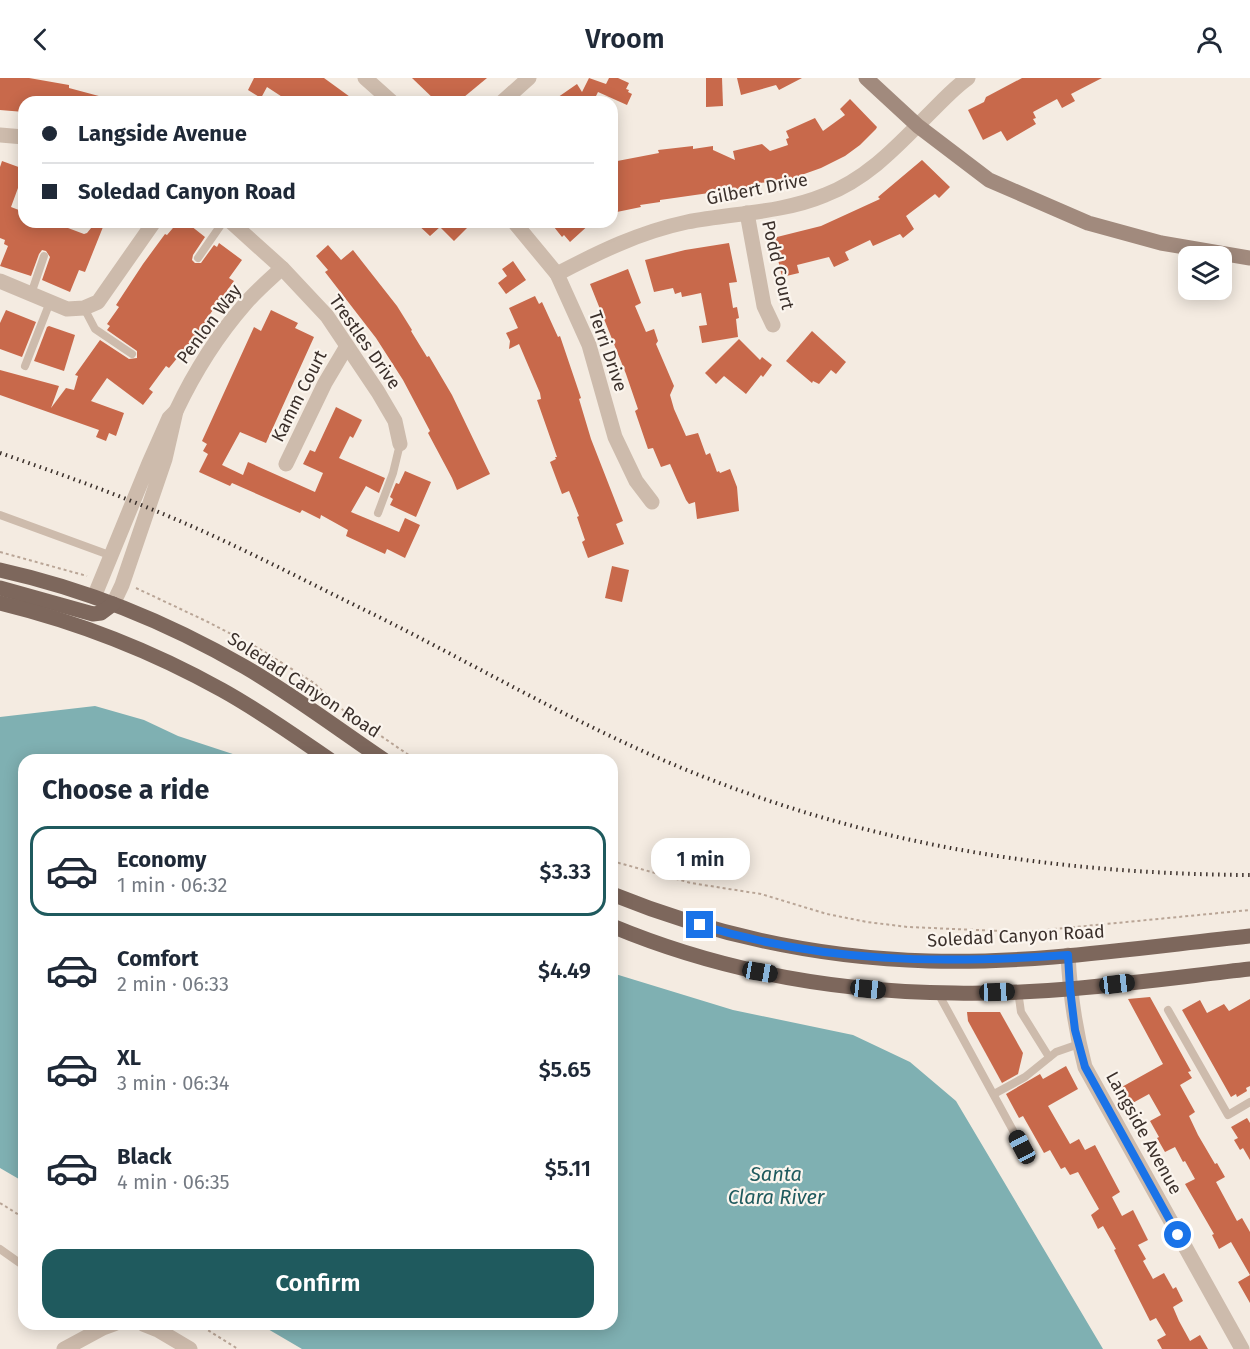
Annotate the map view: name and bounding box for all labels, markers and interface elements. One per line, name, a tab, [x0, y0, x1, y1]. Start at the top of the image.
icon: back	[24, 23, 57, 56]
text: Vroom	[585, 23, 665, 55]
icon: person	[1193, 23, 1226, 56]
text: Langside Avenue	[78, 120, 247, 147]
street label: Gilbert Drive	[705, 168, 809, 210]
text: Soledad Canyon Road	[78, 178, 296, 205]
street label: Podd Court	[757, 218, 799, 312]
map controls	[1178, 246, 1232, 300]
button: layers	[1178, 246, 1232, 300]
street label: Penlon Way	[172, 280, 246, 368]
street label: Trestles Drive	[324, 291, 406, 393]
street label: Terri Drive	[584, 308, 632, 394]
street label: Kamm Court	[266, 346, 332, 446]
street label: Soledad Canyon Road	[224, 627, 384, 743]
text: Choose a ride	[42, 774, 209, 806]
callout: 1 min	[650, 838, 750, 880]
icon: car	[45, 844, 99, 898]
text: Economy	[117, 846, 206, 873]
text: 1 min	[676, 847, 725, 871]
text: $3.33	[539, 858, 591, 885]
text: 1 min · 06:32	[117, 873, 227, 897]
route end	[686, 911, 713, 938]
street label: Soledad Canyon Road	[927, 920, 1105, 952]
icon: car	[45, 943, 99, 997]
text: Comfort	[117, 945, 198, 972]
text: $4.49	[538, 957, 591, 984]
car	[741, 960, 779, 984]
text: 2 min · 06:33	[117, 972, 229, 996]
car	[1098, 973, 1136, 995]
car	[849, 978, 887, 1000]
car	[979, 982, 1015, 1002]
icon: car	[45, 1042, 99, 1096]
text: XL	[117, 1044, 141, 1071]
text: $5.65	[539, 1056, 591, 1083]
street label: Langside Avenue	[1101, 1068, 1187, 1198]
text: 3 min · 06:34	[117, 1071, 230, 1095]
car	[1006, 1127, 1038, 1167]
icon: car	[45, 1141, 99, 1195]
text: Black	[117, 1143, 172, 1170]
text: $5.11	[545, 1155, 591, 1182]
water label: Santa Clara River	[728, 1162, 826, 1209]
text: 4 min · 06:35	[117, 1170, 230, 1194]
route start	[1164, 1221, 1191, 1248]
button: Confirm	[42, 1249, 594, 1318]

